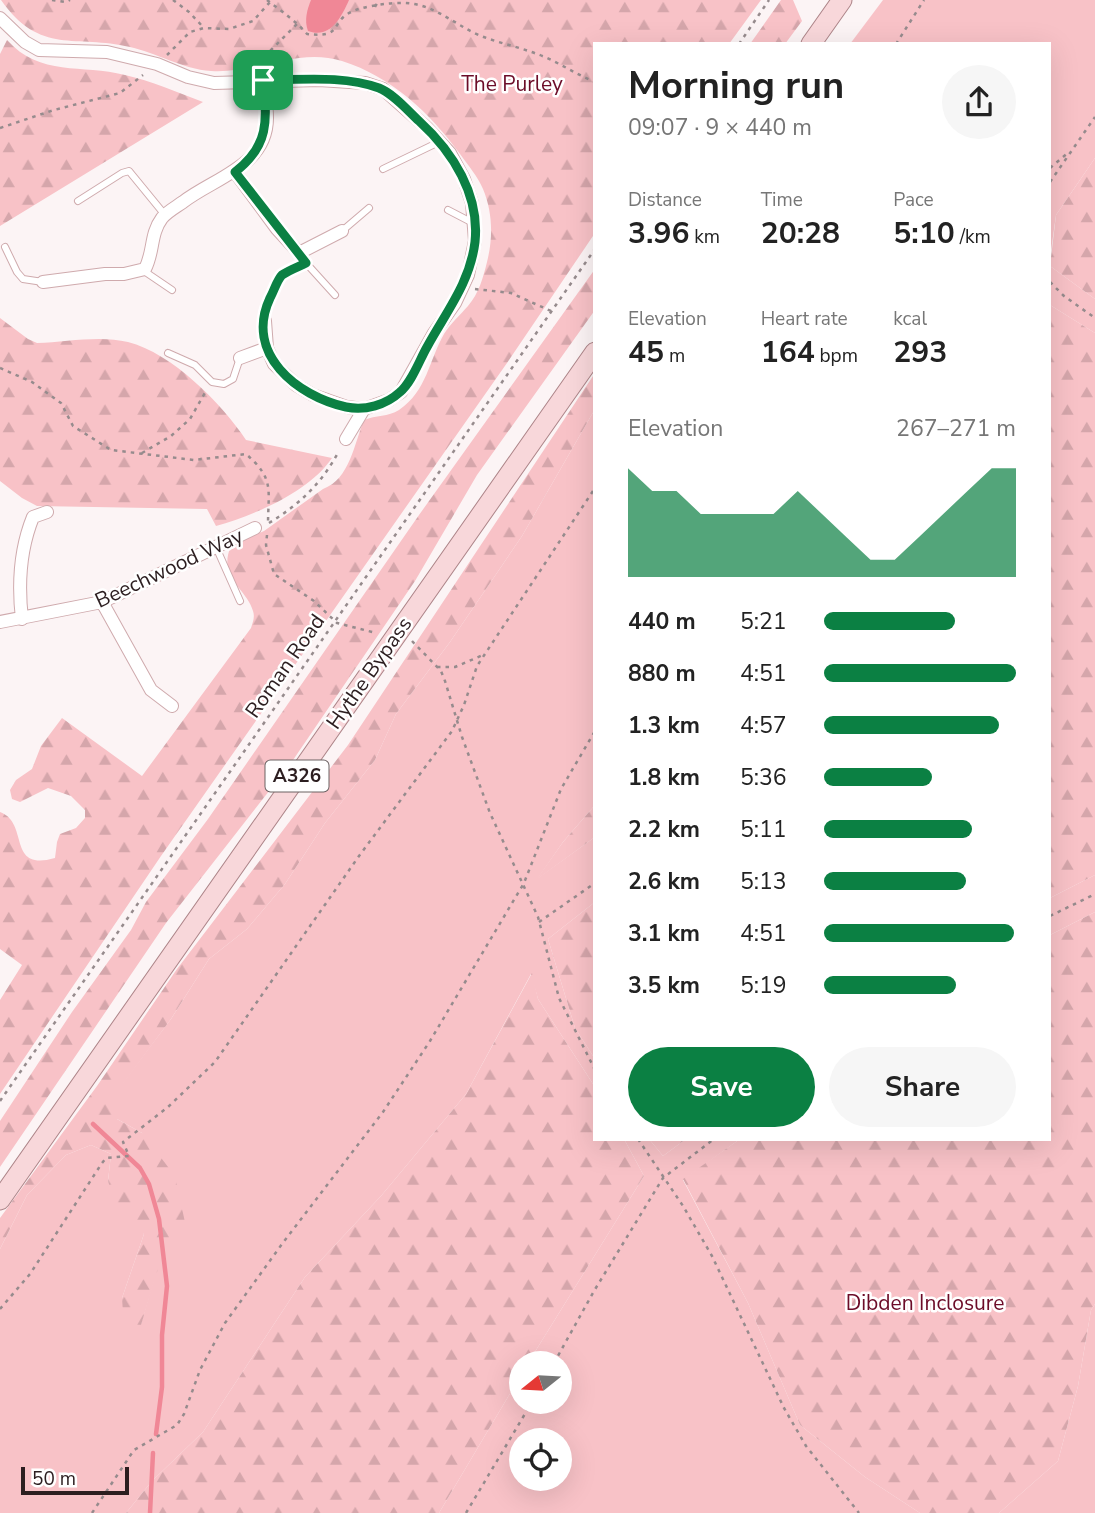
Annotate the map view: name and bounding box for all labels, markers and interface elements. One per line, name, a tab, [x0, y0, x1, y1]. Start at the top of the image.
pin	[233, 50, 293, 110]
text: Morning run	[628, 60, 844, 111]
icon: arrive	[244, 61, 282, 99]
button: share	[942, 65, 1016, 139]
park label: The Purley	[461, 70, 563, 98]
text: 09:07 · 9 × 440 m	[628, 112, 812, 143]
text: Distance	[628, 187, 702, 213]
text: Time	[761, 187, 803, 213]
text: Pace	[893, 187, 934, 213]
text: 3.96	[628, 213, 689, 254]
text: 20:28	[761, 213, 840, 254]
text: 5:10	[893, 213, 955, 254]
text: km	[689, 224, 720, 250]
text: /km	[955, 224, 991, 250]
text: Elevation	[628, 306, 707, 332]
text: Heart rate	[761, 306, 848, 332]
text: kcal	[893, 306, 927, 332]
text: 45	[628, 332, 664, 373]
text: 164	[761, 332, 815, 373]
text: 293	[893, 332, 947, 373]
text: m	[664, 343, 685, 369]
text: bpm	[815, 343, 858, 369]
text: Elevation	[628, 413, 723, 444]
text: 267–271 m	[896, 413, 1016, 444]
street label: Beechwood Way	[90, 521, 248, 615]
text: 440 m	[628, 606, 696, 637]
text: 5:21	[740, 606, 787, 637]
street label: Roman Road	[239, 609, 331, 723]
street label: Hythe Bypass	[320, 611, 418, 735]
text: 880 m	[628, 658, 696, 689]
text: 4:51	[740, 658, 787, 689]
text: 1.3 km	[628, 710, 700, 741]
text: 4:57	[740, 710, 787, 741]
road number: A326	[266, 761, 328, 792]
text: 1.8 km	[628, 762, 700, 793]
text: 5:36	[740, 762, 787, 793]
text: 2.2 km	[628, 814, 700, 845]
text: 5:11	[740, 814, 787, 845]
text: 2.6 km	[628, 866, 700, 897]
text: 5:13	[740, 866, 787, 897]
text: 3.1 km	[628, 918, 700, 949]
text: 4:51	[740, 918, 787, 949]
text: 3.5 km	[628, 970, 700, 1001]
text: 5:19	[740, 970, 787, 1001]
button: Save	[628, 1047, 815, 1127]
button: Share	[829, 1047, 1016, 1127]
park label: Dibden Inclosure	[846, 1289, 1004, 1317]
north arrow	[509, 1351, 572, 1414]
map controls	[509, 1351, 572, 1491]
button: locate	[509, 1428, 572, 1491]
scale bar	[21, 1464, 130, 1496]
text: 50 m	[32, 1466, 76, 1492]

